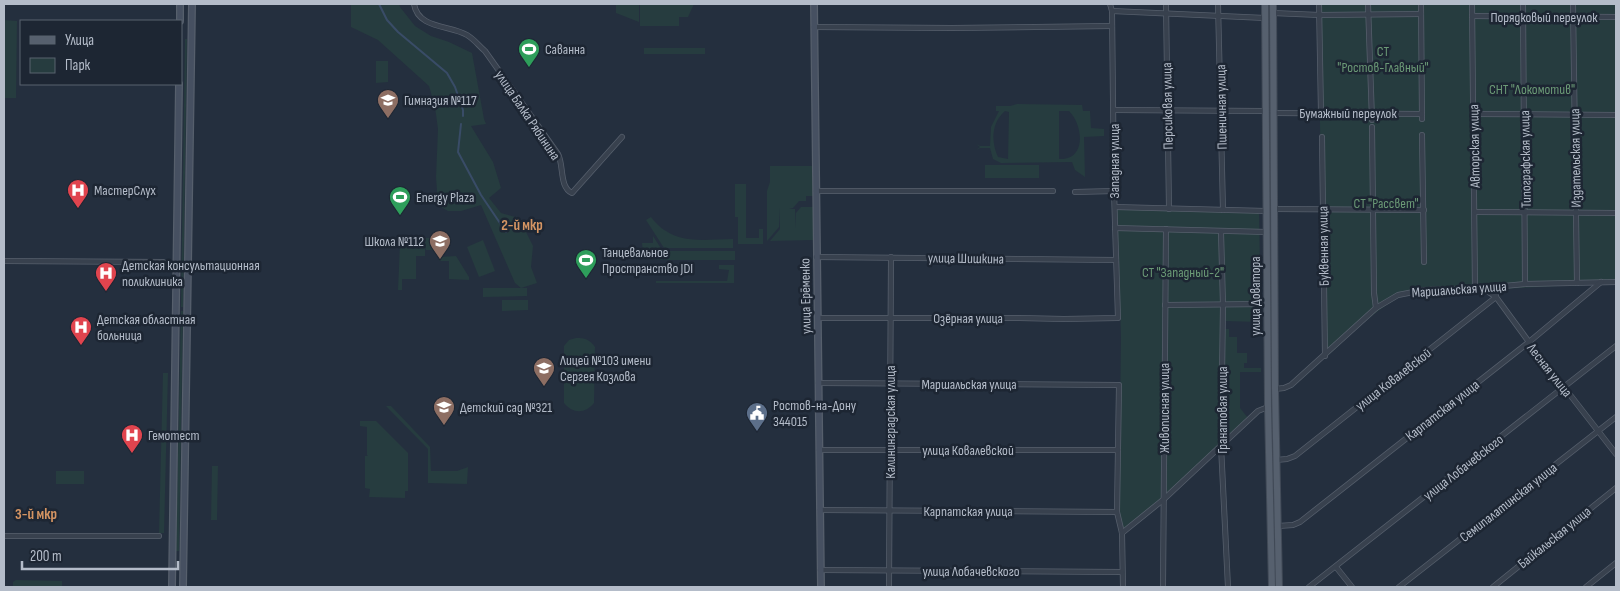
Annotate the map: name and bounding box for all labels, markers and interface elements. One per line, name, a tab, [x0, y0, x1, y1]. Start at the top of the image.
street label: Порядковый переулок	[1490, 9, 1598, 26]
legend	[20, 20, 182, 85]
text: Улица	[65, 31, 94, 50]
sports icon: Саванна	[517, 37, 541, 68]
place label: Саванна	[545, 41, 585, 58]
park label: СТ "Ростов-Главный"	[1337, 43, 1429, 76]
text: Парк	[65, 56, 91, 75]
street label: Персиковая улица	[1158, 62, 1177, 150]
street label: Пшеничная улица	[1212, 64, 1231, 150]
street label: улица Балка Рябинина	[491, 67, 564, 163]
park label: СНТ "Локомотив"	[1489, 81, 1575, 98]
school or university icon: Гимназия №117	[376, 88, 400, 119]
place label: Гимназия №117	[404, 92, 477, 109]
street label: Авторская улица	[1465, 104, 1484, 189]
street label: Бумажный переулок	[1299, 105, 1397, 122]
street label: Издательская улица	[1566, 108, 1585, 208]
street label: Типографская улица	[1516, 110, 1535, 208]
street label: Западная улица	[1106, 124, 1123, 199]
hospital icon: МастерСлух	[66, 178, 90, 209]
place label: МастерСлух	[94, 182, 157, 199]
sports icon: Energy Plaza	[388, 185, 412, 216]
place label: Energy Plaza	[416, 189, 474, 206]
park label: СТ "Рассвет"	[1354, 195, 1418, 212]
street label: Буквенная улица	[1314, 206, 1333, 286]
district label: 2-й мкр	[501, 216, 543, 235]
school or university icon: Школа №112	[428, 229, 452, 260]
place label: Школа №112	[364, 233, 424, 250]
place label: Танцевальное Пространство JDI	[602, 244, 693, 277]
sports icon: Танцевальное Пространство JDI	[574, 248, 598, 279]
street label: улица Шишкина	[928, 249, 1004, 268]
street label: улица Доватора	[1247, 256, 1264, 336]
place label: Детская консультационная поликлиника	[122, 257, 260, 290]
street label: улица Ерёменко	[796, 258, 815, 334]
hospital icon: Детская консультационная поликлиника	[94, 261, 118, 292]
park label: СТ "Западный-2"	[1142, 264, 1224, 281]
street label: Маршальская улица	[1411, 278, 1507, 301]
street label: Озёрная улица	[933, 310, 1003, 327]
place label: Детская областная больница	[97, 311, 196, 344]
hospital icon: Детская областная больница	[69, 315, 93, 346]
street label: Лесная улица	[1523, 339, 1576, 401]
street label: улица Ковалевской	[1352, 344, 1435, 414]
place label: Лицей №103 имени Сергея Козлова	[559, 352, 651, 385]
school or university icon: Лицей №103 имени Сергея Козлова	[532, 356, 556, 387]
street label: Живописная улица	[1156, 363, 1173, 453]
street label: Калининградская улица	[882, 365, 899, 479]
street label: Гранатовая улица	[1214, 366, 1231, 454]
street label: Маршальская улица	[921, 376, 1017, 393]
street label: Карпатская улица	[1402, 376, 1483, 445]
school or university icon: Детский сад №321	[432, 395, 456, 426]
place label: Ростов-на-Дону 344015	[773, 397, 857, 430]
place label: Детский сад №321	[460, 399, 552, 416]
public building icon: Ростов-на-Дону 344015	[745, 401, 769, 432]
hospital icon: Гемотест	[120, 423, 144, 454]
place label: Гемотест	[148, 427, 200, 444]
street label: улица Лобачевского	[1420, 431, 1507, 504]
street label: улица Ковалевской	[922, 442, 1014, 459]
street label: Семипалатинская улица	[1456, 459, 1560, 546]
street label: Карпатская улица	[923, 503, 1013, 520]
street label: Байкальская улица	[1514, 503, 1594, 572]
district label: 3-й мкр	[15, 505, 57, 524]
scale bar	[22, 538, 179, 570]
text: 200 m	[30, 547, 62, 566]
street label: улица Лобачевского	[922, 563, 1020, 580]

